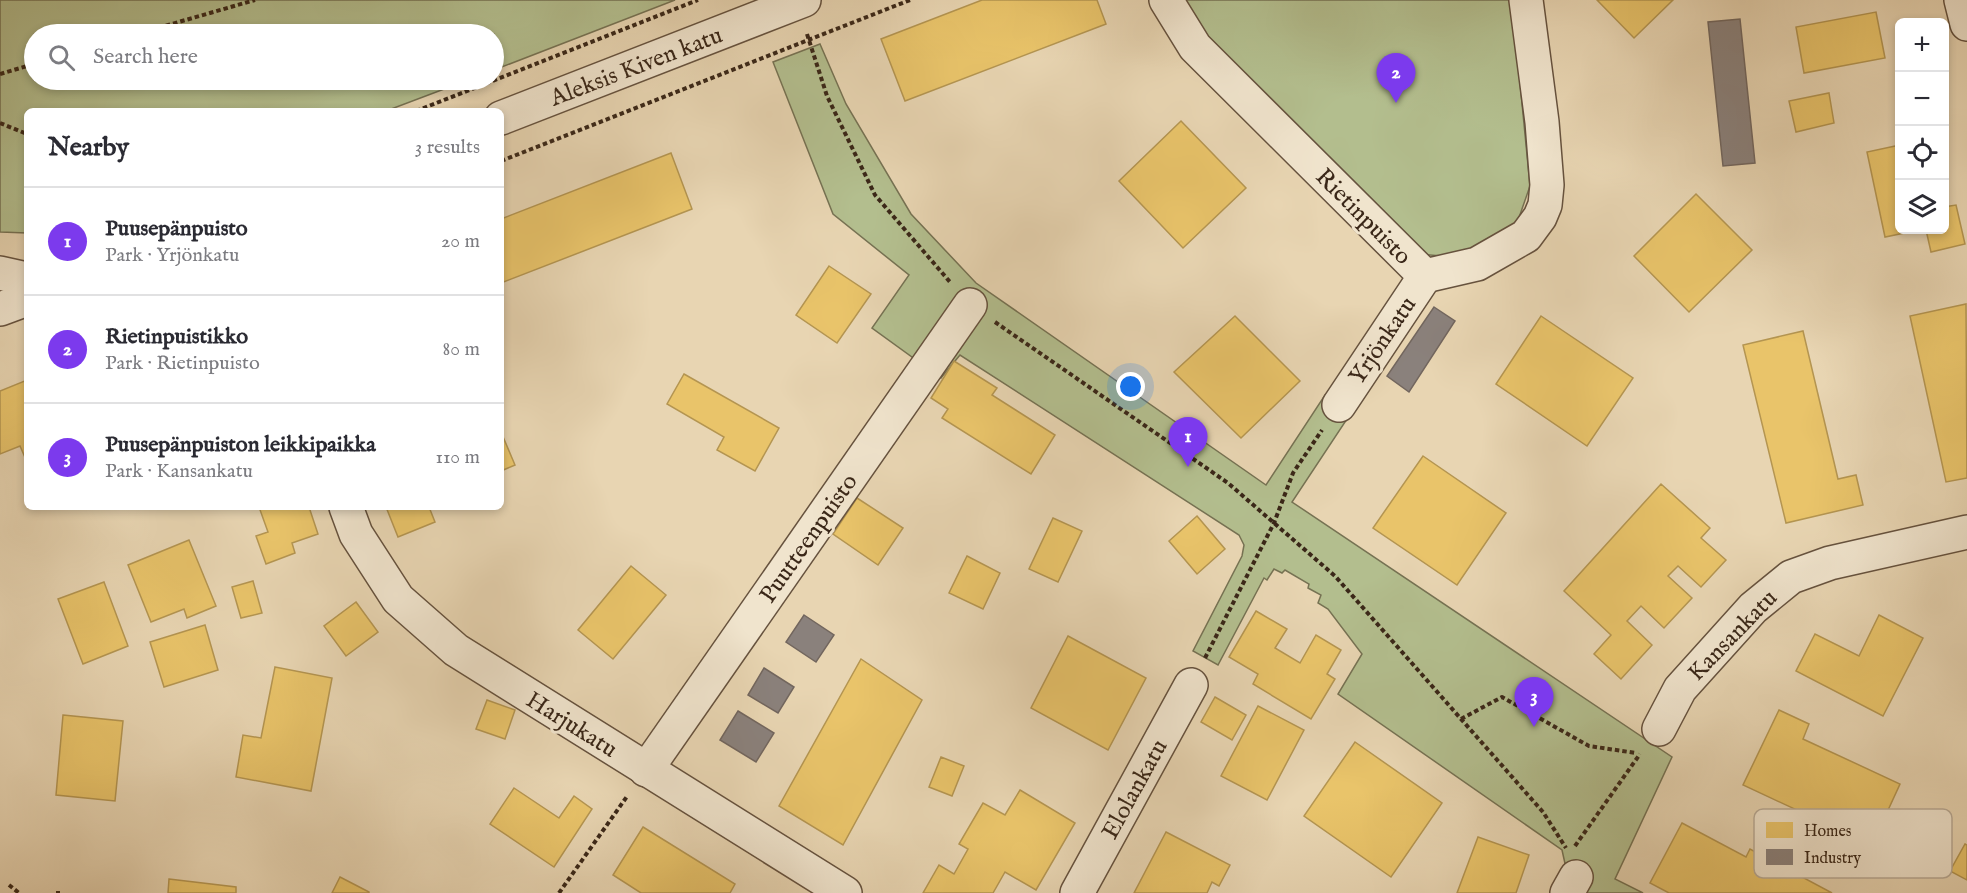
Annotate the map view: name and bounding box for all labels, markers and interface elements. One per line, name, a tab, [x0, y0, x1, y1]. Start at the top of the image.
map controls	[1895, 18, 1949, 234]
button: +	[1895, 18, 1949, 72]
street label: Aleksis Kiven katu	[545, 20, 727, 115]
search box	[24, 24, 504, 90]
icon: search	[45, 41, 78, 74]
text: Search here	[93, 43, 198, 71]
pin: 2	[1376, 54, 1416, 103]
button: −	[1895, 72, 1949, 126]
button: locate	[1895, 126, 1949, 180]
text: Nearby	[48, 131, 129, 164]
text: 3 results	[415, 135, 480, 160]
street label: Rietinpuisto	[1308, 162, 1418, 272]
button: layers	[1895, 180, 1949, 234]
text: Puusepänpuisto	[105, 215, 248, 243]
text: 1	[64, 229, 71, 254]
text: 20 m	[441, 229, 480, 254]
text: Park · Yrjönkatu	[105, 243, 239, 268]
street label: Yrjönkatu	[1342, 291, 1424, 391]
text: Rietinpuistikko	[105, 323, 248, 351]
text: 2	[63, 337, 72, 362]
text: 80 m	[443, 337, 480, 362]
text: Park · Rietinpuisto	[105, 351, 260, 376]
your location	[1116, 372, 1145, 401]
pin: 1	[1168, 418, 1208, 467]
text: Puusepänpuiston leikkipaikka	[105, 431, 376, 459]
text: 3	[64, 445, 71, 470]
text: 110 m	[436, 445, 480, 470]
text: Park · Kansankatu	[105, 459, 253, 484]
street label: Puutteenpuisto	[753, 468, 865, 610]
street label: Kansankatu	[1682, 584, 1785, 689]
pin: 3	[1514, 678, 1553, 727]
street label: Harjukatu	[520, 685, 623, 765]
street label: Elolankatu	[1095, 734, 1175, 845]
legend	[1754, 809, 1952, 878]
text: Homes	[1804, 822, 1852, 842]
text: Industry	[1804, 849, 1861, 869]

